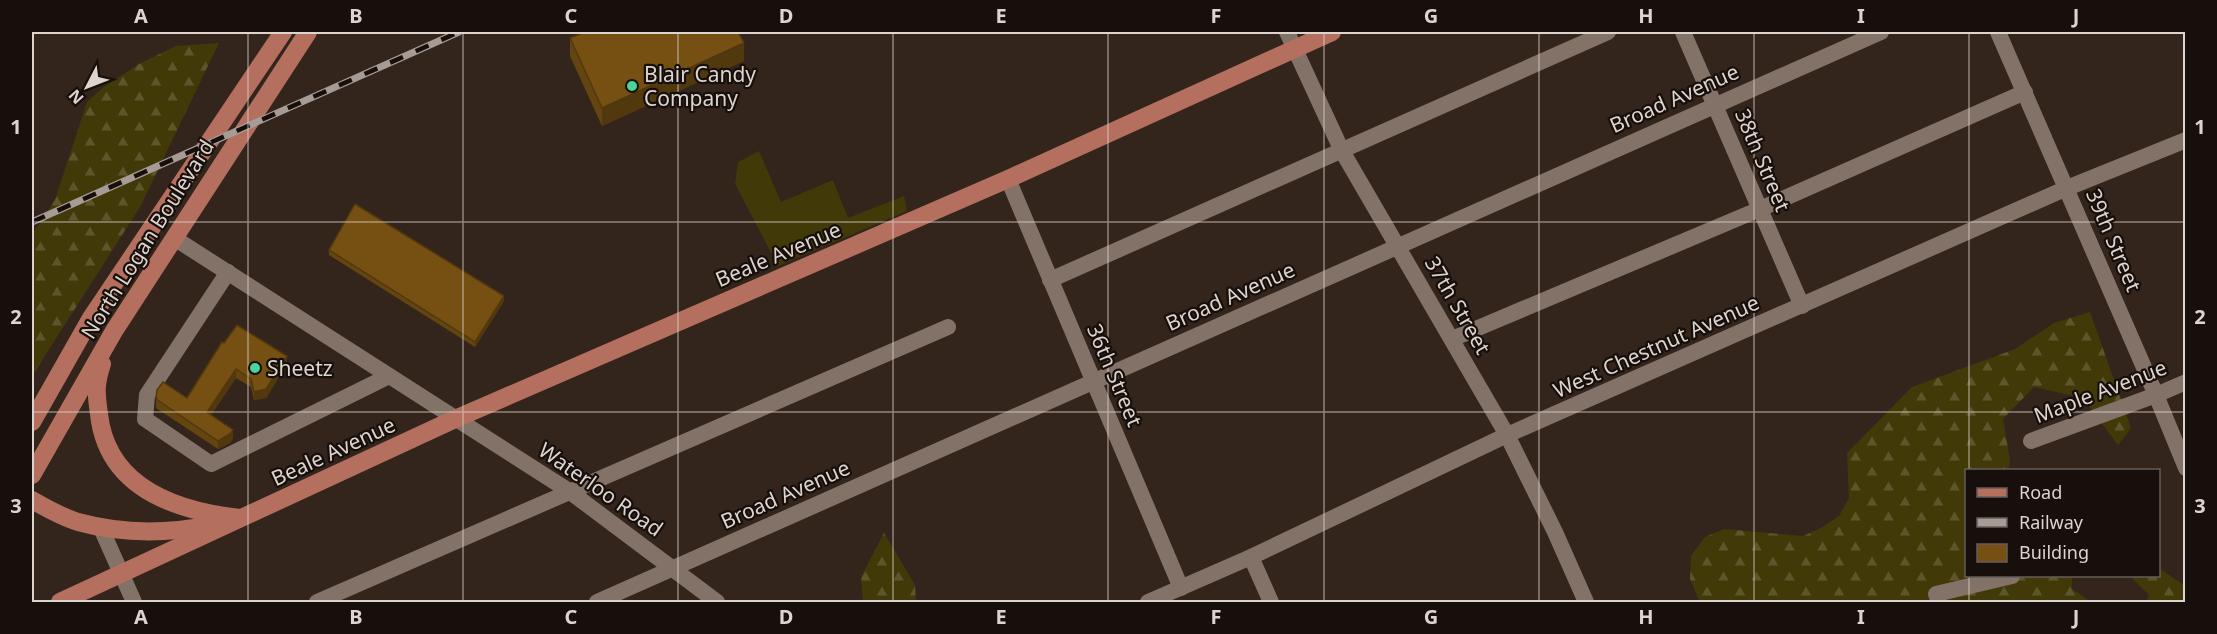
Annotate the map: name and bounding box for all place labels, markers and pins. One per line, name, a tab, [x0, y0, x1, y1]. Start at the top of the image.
place label: Blair Candy Company	[644, 60, 756, 112]
marker: Blair Candy Company	[625, 79, 639, 93]
place label: Sheetz	[267, 354, 333, 382]
marker: Sheetz	[248, 361, 262, 375]

